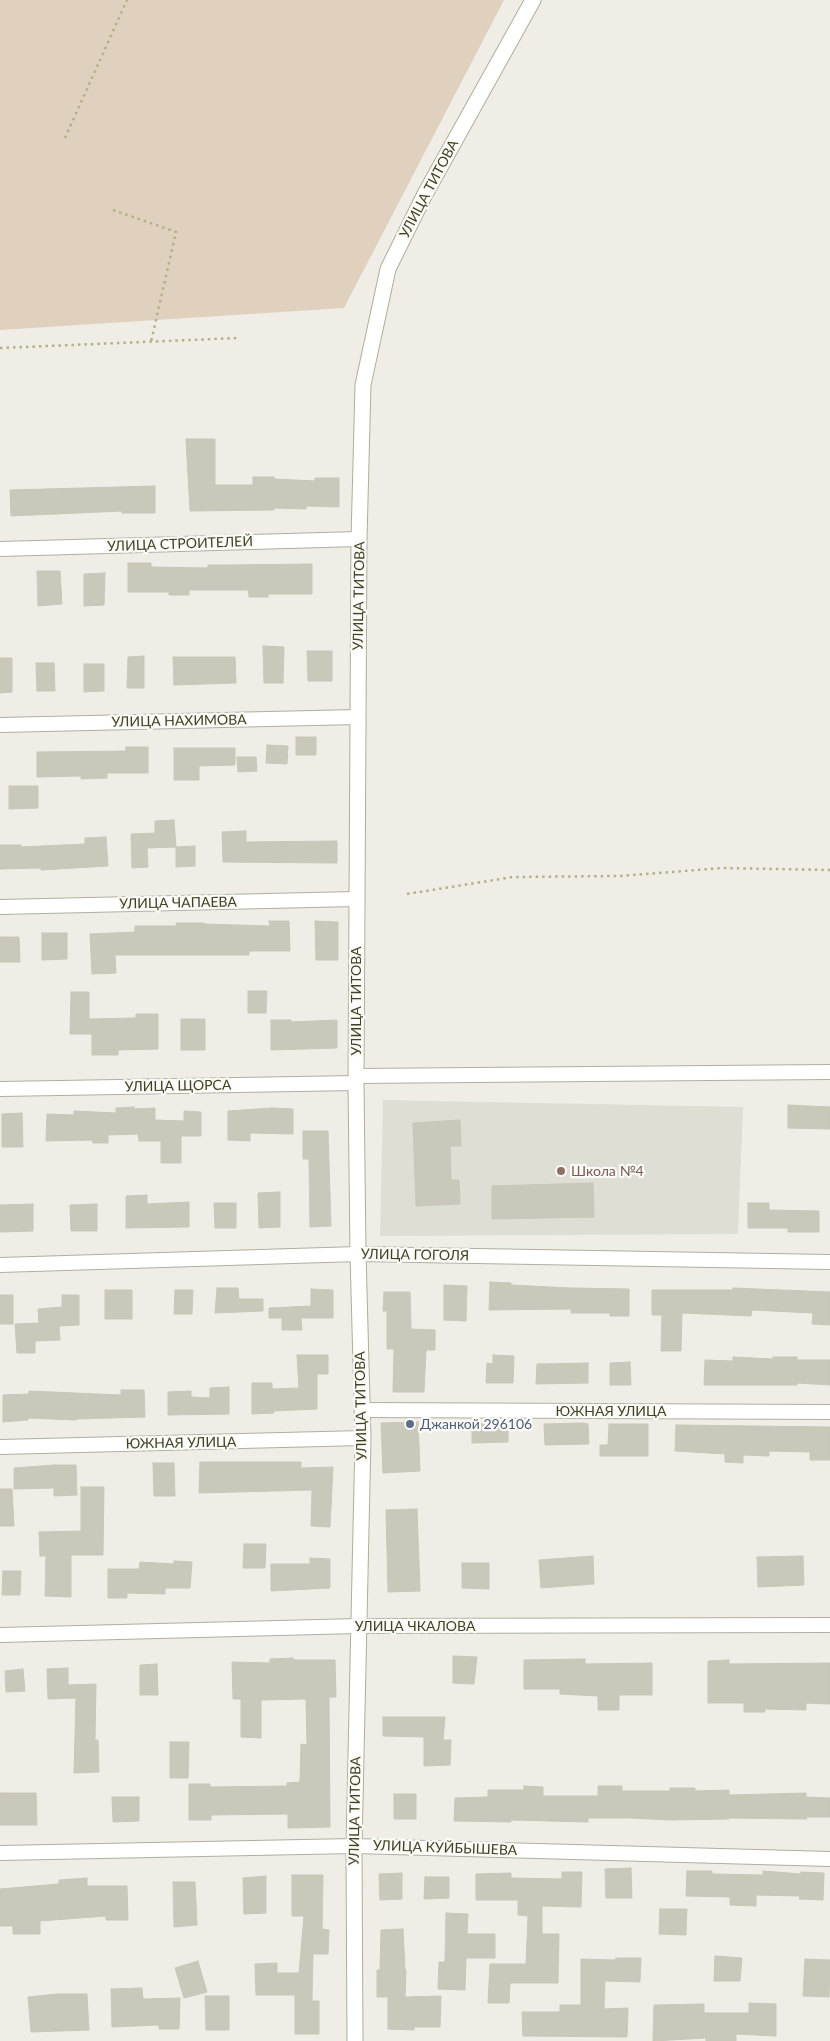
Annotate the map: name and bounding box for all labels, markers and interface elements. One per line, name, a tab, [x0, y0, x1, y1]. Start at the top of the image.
street label: УЛИЦА ТИТОВА	[396, 137, 462, 241]
street label: УЛИЦА СТРОИТЕЛЕЙ	[107, 533, 253, 555]
street label: УЛИЦА ТИТОВА	[350, 541, 368, 651]
street label: УЛИЦА НАХИМОВА	[111, 711, 247, 731]
street label: УЛИЦА ЧАПАЕВА	[119, 894, 237, 912]
street label: УЛИЦА ТИТОВА	[348, 946, 364, 1056]
street label: УЛИЦА ЩОРСА	[125, 1077, 231, 1095]
place label: Школа №4	[571, 1163, 644, 1179]
marker: Школа №4	[555, 1165, 567, 1177]
street label: УЛИЦА ГОГОЛЯ	[361, 1246, 469, 1264]
street label: УЛИЦА ТИТОВА	[352, 1351, 370, 1461]
street label: ЮЖНАЯ УЛИЦА	[556, 1403, 666, 1419]
place label: Джанкой 296106	[420, 1416, 532, 1432]
marker: Джанкой 296106	[404, 1418, 416, 1430]
street label: ЮЖНАЯ УЛИЦА	[125, 1434, 237, 1452]
street label: УЛИЦА ЧКАЛОВА	[355, 1618, 475, 1634]
street label: УЛИЦА ТИТОВА	[346, 1756, 364, 1866]
street label: УЛИЦА КУЙБЫШЕВА	[373, 1837, 517, 1859]

